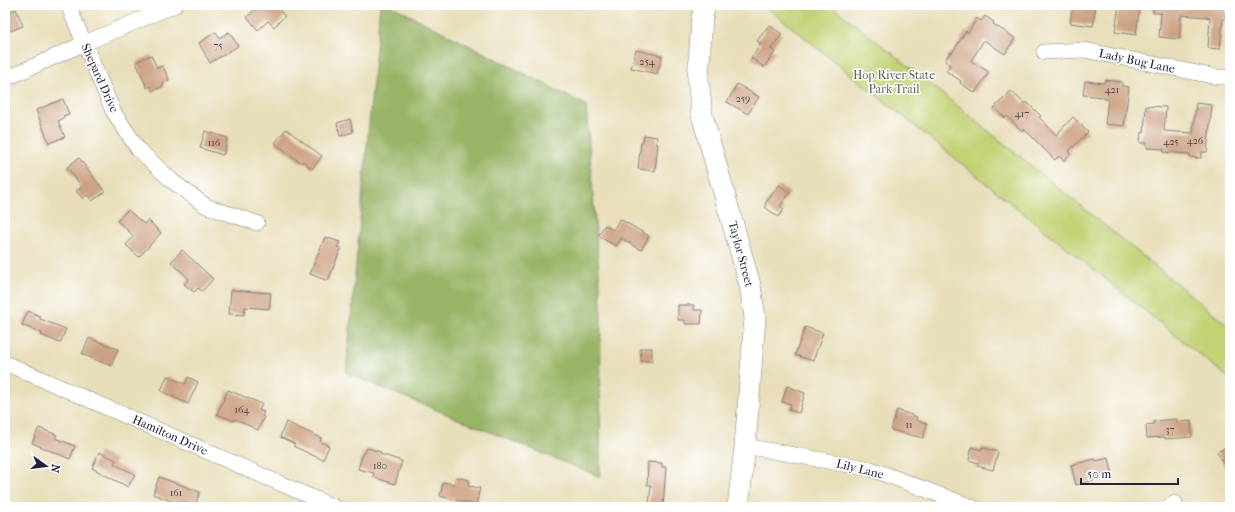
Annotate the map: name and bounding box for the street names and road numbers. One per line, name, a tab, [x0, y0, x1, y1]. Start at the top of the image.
street label: Shepard Drive	[79, 41, 122, 115]
street label: Lady Bug Lane	[1098, 46, 1176, 76]
street label: Taylor Street	[726, 220, 757, 289]
street label: Hamilton Drive	[130, 412, 210, 458]
street label: Lily Lane	[835, 456, 885, 482]

